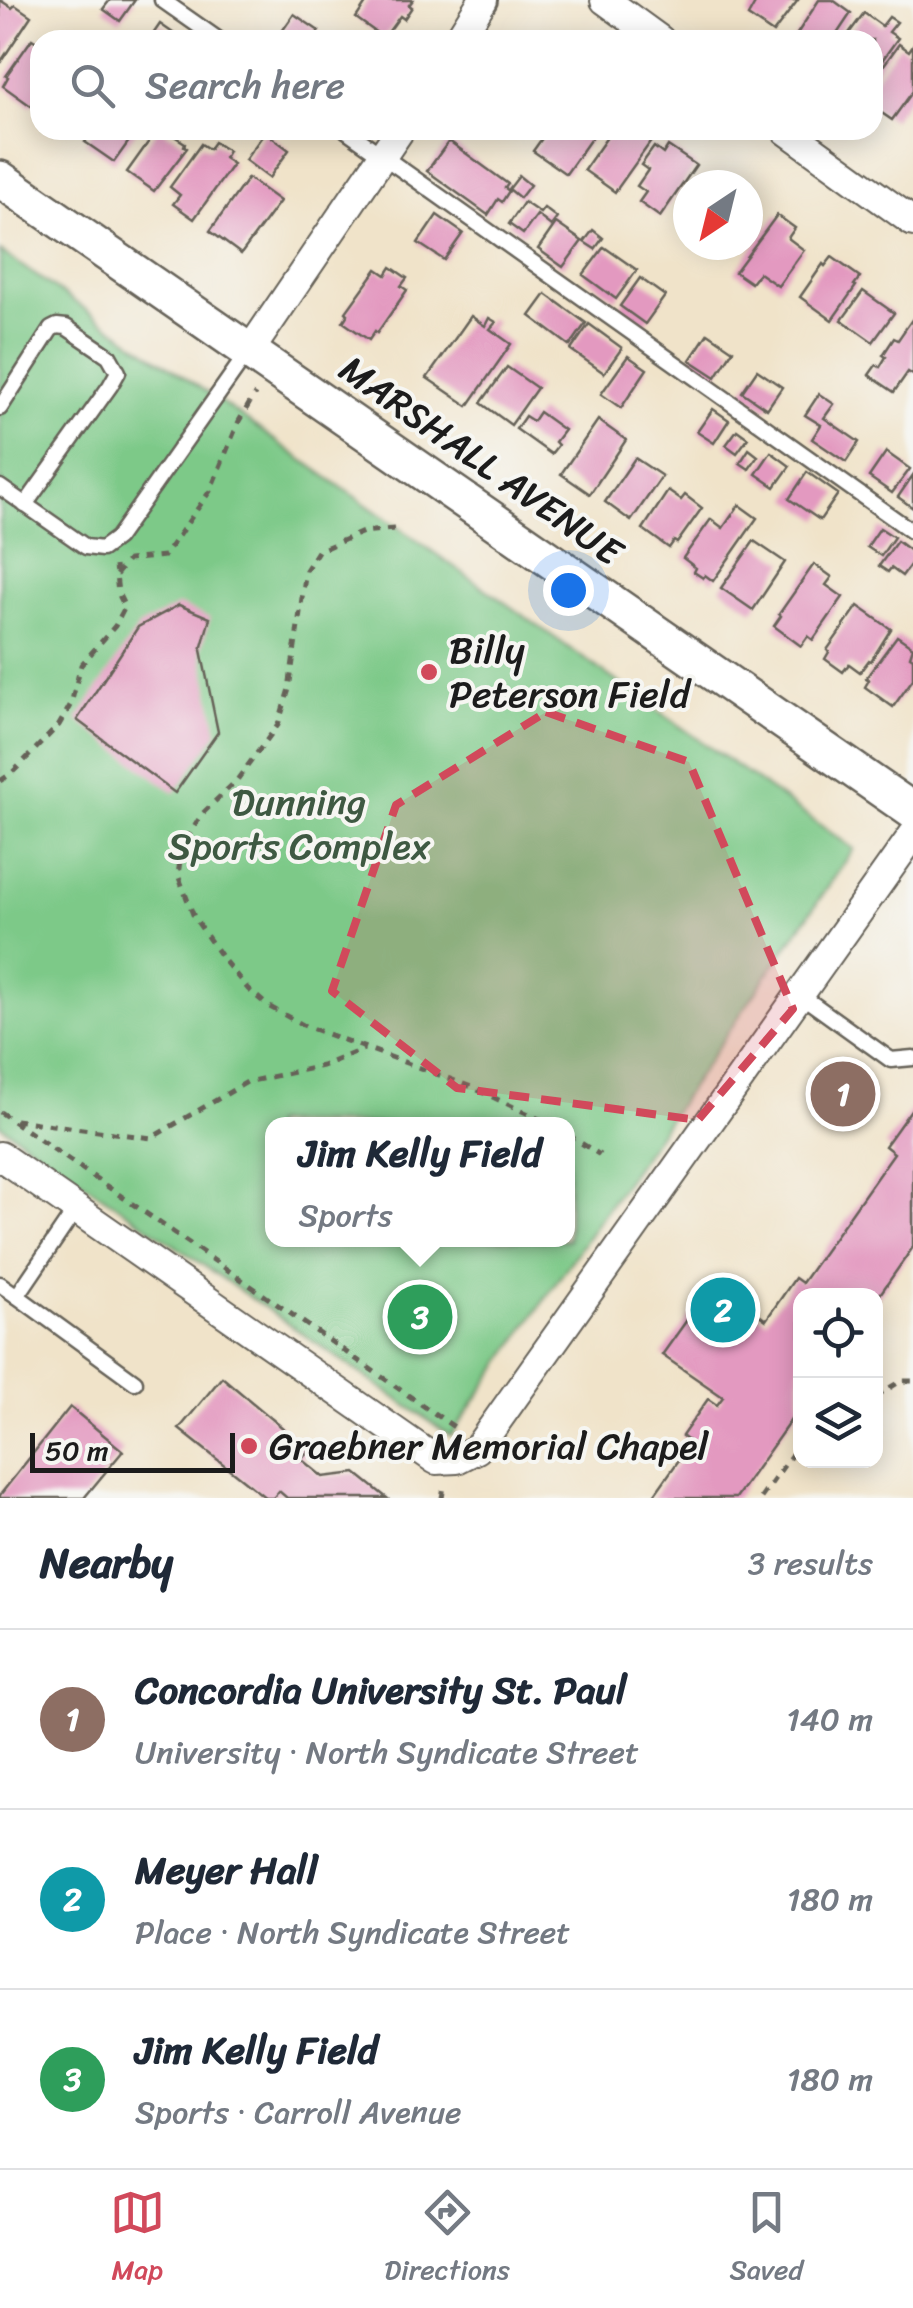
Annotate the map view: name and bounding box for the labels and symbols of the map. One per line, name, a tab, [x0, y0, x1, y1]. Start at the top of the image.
north arrow	[673, 170, 763, 260]
street label: MARSHALL AVENUE	[325, 337, 638, 585]
your location	[543, 565, 594, 616]
place label: Billy Peterson Field	[449, 617, 693, 728]
marker: Billy Peterson Field	[418, 661, 440, 683]
park label: Dunning Sports Complex	[168, 769, 431, 880]
pin: 1	[810, 1056, 876, 1132]
pin: 2	[690, 1272, 756, 1348]
pin: 3	[388, 1280, 452, 1354]
place label: Graebner Memorial Chapel	[269, 1413, 710, 1480]
scale bar	[30, 1428, 235, 1472]
marker: Graebner Memorial Chapel	[238, 1435, 260, 1457]

